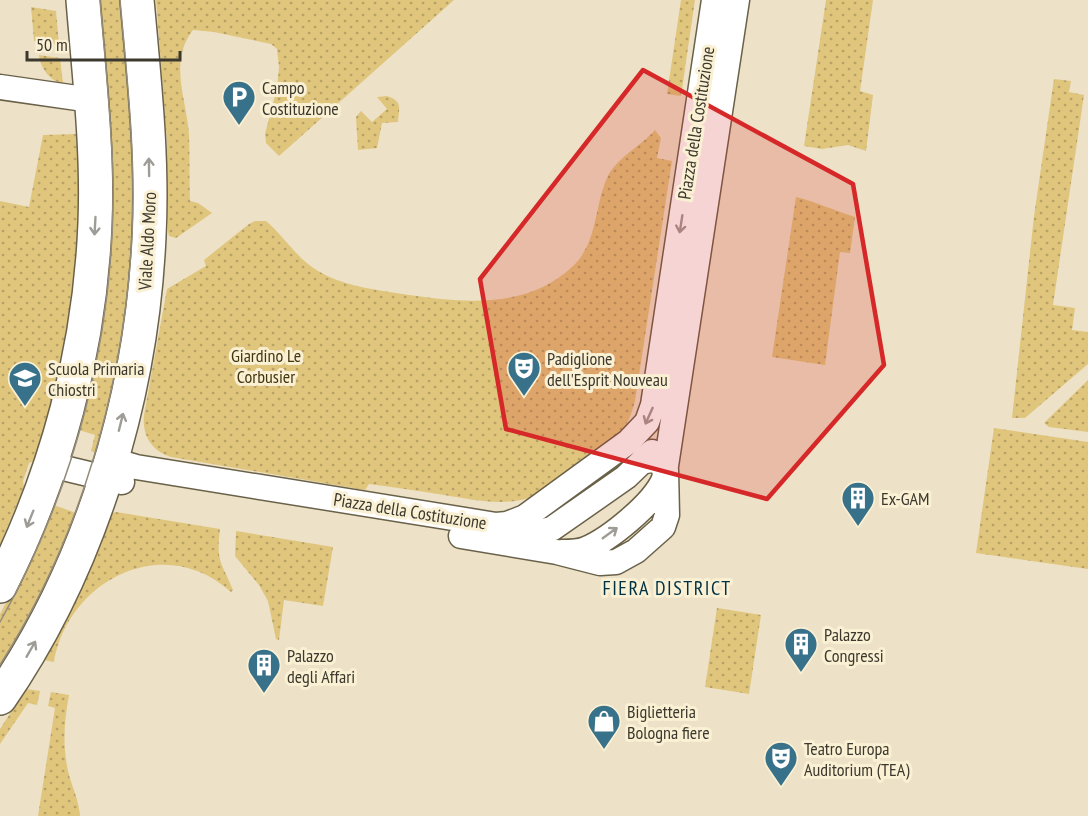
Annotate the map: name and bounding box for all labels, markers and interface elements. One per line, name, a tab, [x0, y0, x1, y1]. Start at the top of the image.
scale bar	[27, 24, 180, 62]
text: 50 m	[36, 33, 68, 56]
street label: Piazza della Costituzione	[673, 45, 719, 201]
place label: Campo Costituzione	[262, 76, 339, 120]
parking icon: Campo Costituzione	[221, 79, 257, 126]
one-way arrow	[144, 157, 155, 177]
street label: Viale Aldo Moro	[133, 191, 161, 292]
one-way arrow	[675, 214, 686, 233]
one-way arrow	[89, 215, 100, 235]
park label: Giardino Le Corbusier	[231, 344, 301, 388]
place label: Padiglione dell'Esprit Nouveau	[547, 347, 668, 391]
theatre icon: Padiglione dell'Esprit Nouveau	[506, 350, 542, 397]
place label: Scuola Primaria Chiostri	[48, 357, 144, 401]
school or university icon: Scuola Primaria Chiostri	[7, 360, 43, 407]
one-way arrow	[643, 406, 654, 424]
one-way arrow	[116, 413, 128, 432]
building icon: Ex-GAM	[840, 480, 876, 527]
place label: Ex-GAM	[881, 487, 930, 510]
street label: Piazza della Costituzione	[332, 488, 488, 534]
one-way arrow	[24, 510, 35, 528]
one-way arrow	[602, 527, 618, 539]
district label: FIERA DISTRICT	[602, 575, 732, 601]
place label: Palazzo Congressi	[824, 623, 884, 667]
building icon: Palazzo Congressi	[783, 626, 819, 673]
one-way arrow	[25, 641, 37, 658]
place label: Palazzo degli Affari	[287, 644, 355, 688]
building icon: Palazzo degli Affari	[246, 647, 282, 694]
place label: Biglietteria Bologna fiere	[627, 700, 710, 744]
shop icon: Biglietteria Bologna fiere	[586, 703, 622, 750]
place label: Teatro Europa Auditorium (TEA)	[804, 737, 910, 781]
theatre icon: Teatro Europa Auditorium (TEA)	[763, 740, 799, 787]

